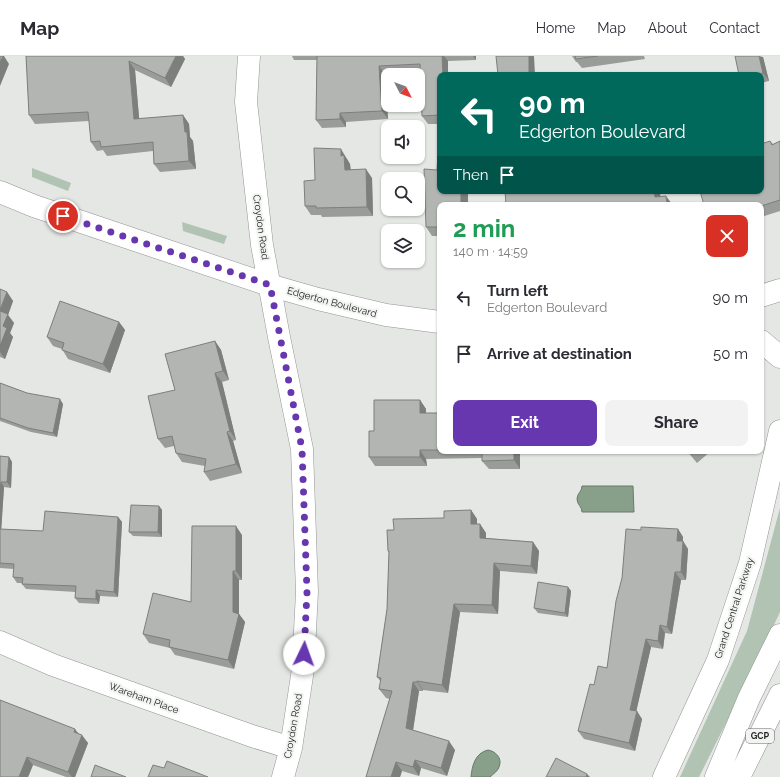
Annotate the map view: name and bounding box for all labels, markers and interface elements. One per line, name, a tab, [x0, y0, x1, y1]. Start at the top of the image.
text: Map	[20, 17, 59, 39]
text: Home	[536, 20, 575, 36]
text: Map	[597, 20, 626, 36]
text: About	[648, 20, 687, 36]
text: Contact	[709, 20, 760, 36]
north arrow	[381, 68, 425, 112]
map controls	[381, 68, 425, 268]
text: 90 m	[519, 87, 585, 120]
icon: left	[453, 88, 505, 140]
button: sound	[381, 120, 425, 164]
text: Edgerton Boulevard	[519, 121, 686, 142]
icon: arrive	[496, 164, 518, 186]
text: Then	[453, 166, 488, 184]
button: search	[381, 172, 425, 216]
street label: Croydon Road	[251, 194, 271, 260]
pin	[46, 199, 80, 233]
icon: arrive	[52, 205, 74, 227]
text: 2 min	[453, 214, 515, 243]
button: close	[706, 215, 748, 257]
button: layers	[381, 224, 425, 268]
text: 140 m · 14:59	[453, 244, 528, 259]
text: Turn left	[487, 282, 548, 300]
street label: Edgerton Boulevard	[286, 285, 378, 319]
icon: left	[453, 287, 475, 309]
text: 90 m	[712, 289, 748, 307]
text: Edgerton Boulevard	[487, 300, 607, 315]
icon: arrive	[453, 343, 475, 365]
text: Arrive at destination	[487, 345, 632, 363]
text: 50 m	[713, 345, 748, 363]
button: Exit	[453, 400, 597, 446]
button: Share	[605, 400, 748, 446]
street label: Grand Central Parkway	[712, 556, 756, 660]
position arrow	[283, 633, 325, 675]
street label: Wareham Place	[108, 680, 180, 716]
street label: Croydon Road	[282, 693, 304, 759]
road number: GCP	[746, 729, 774, 743]

